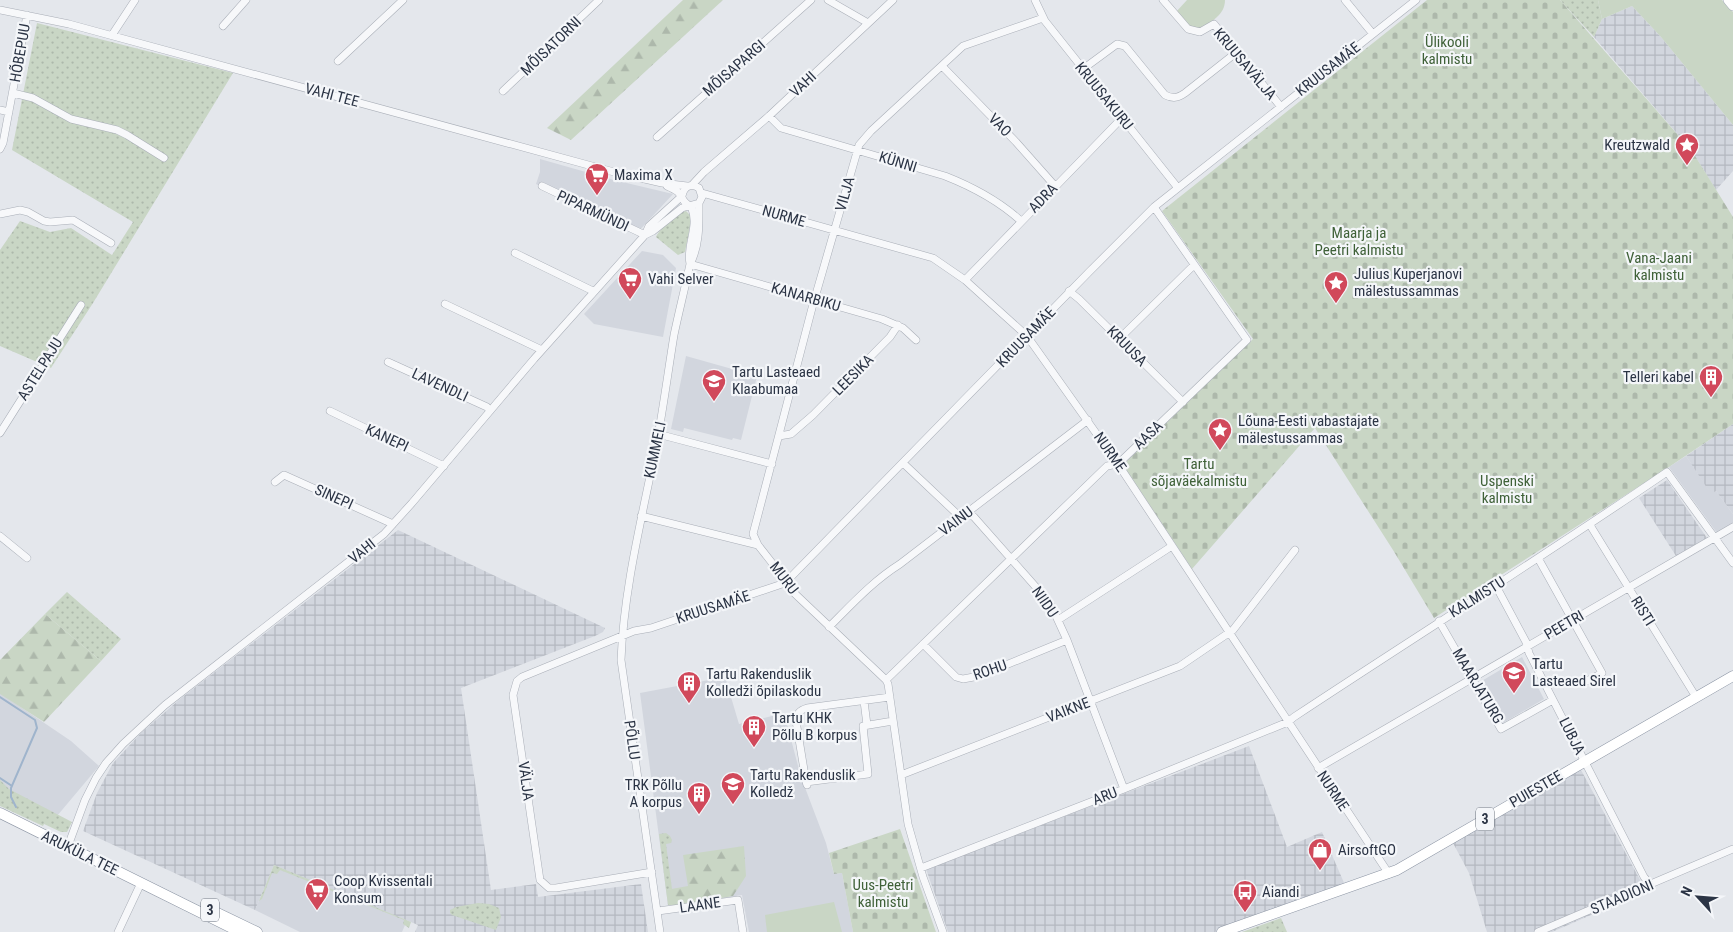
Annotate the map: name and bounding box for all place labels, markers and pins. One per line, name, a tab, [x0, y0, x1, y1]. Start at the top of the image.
place icon: Kreutzwald	[1674, 132, 1700, 166]
place label: Kreutzwald	[1604, 136, 1670, 154]
supermarket icon: Maxima X	[584, 162, 610, 196]
place label: Maxima X	[614, 166, 673, 184]
place label: Julius Kuperjanovi mälestussammas	[1354, 265, 1462, 300]
supermarket icon: Vahi Selver	[617, 266, 643, 300]
place label: Vahi Selver	[648, 270, 714, 288]
place icon: Julius Kuperjanovi mälestussammas	[1323, 270, 1349, 304]
place label: Tartu Lasteaed Klaabumaa	[732, 363, 821, 398]
building icon: Telleri kabel	[1698, 364, 1724, 398]
school or university icon: Tartu Lasteaed Klaabumaa	[701, 368, 727, 402]
place label: Telleri kabel	[1623, 368, 1694, 386]
place label: Lõuna-Eesti vabastajate mälestussammas	[1238, 412, 1379, 447]
place icon: Lõuna-Eesti vabastajate mälestussammas	[1207, 417, 1233, 451]
place label: Tartu Lasteaed Sirel	[1532, 655, 1616, 690]
school or university icon: Tartu Lasteaed Sirel	[1501, 660, 1527, 694]
place label: Tartu Rakenduslik Kolledži õpilaskodu	[706, 665, 821, 700]
building icon: Tartu Rakenduslik Kolledži õpilaskodu	[676, 670, 702, 704]
place label: Tartu KHK Põllu B korpus	[772, 709, 857, 744]
building icon: Tartu KHK Põllu B korpus	[741, 714, 767, 748]
place label: Tartu Rakenduslik Kolledž	[750, 766, 856, 801]
school or university icon: Tartu Rakenduslik Kolledž	[720, 771, 746, 805]
place label: TRK Põllu A korpus	[625, 776, 682, 811]
building icon: TRK Põllu A korpus	[686, 781, 712, 815]
shop icon: AirsoftGO	[1307, 837, 1333, 871]
place label: AirsoftGO	[1338, 841, 1396, 859]
place label: Coop Kvissentali Konsum	[334, 872, 433, 907]
supermarket icon: Coop Kvissentali Konsum	[304, 877, 330, 911]
bus stop icon: Aiandi	[1232, 879, 1258, 913]
place label: Aiandi	[1262, 883, 1299, 901]

